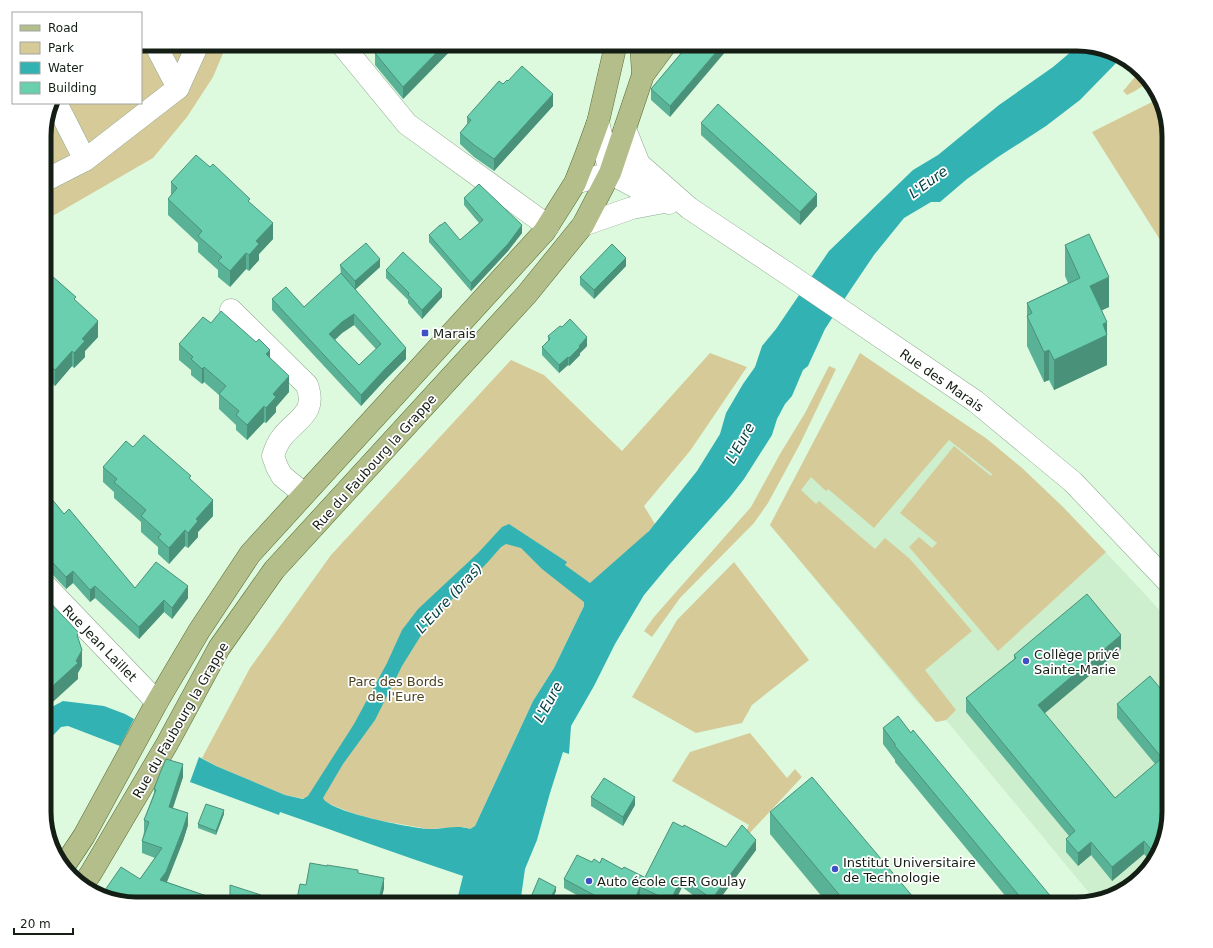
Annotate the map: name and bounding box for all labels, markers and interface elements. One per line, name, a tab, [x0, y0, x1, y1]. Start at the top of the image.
legend	[12, 12, 142, 104]
text: Road	[48, 21, 78, 35]
text: Park	[48, 41, 74, 55]
text: Water	[48, 61, 84, 75]
text: Building	[48, 81, 97, 95]
water label: L'Eure	[906, 163, 950, 201]
place label: Marais	[433, 326, 476, 341]
marker: Marais	[420, 328, 430, 338]
street label: Rue des Marais	[897, 346, 987, 415]
street label: Rue du Faubourg la Grappe	[309, 391, 439, 533]
water label: L'Eure	[722, 420, 758, 466]
water label: L'Eure (bras)	[413, 560, 485, 636]
street label: Rue Jean Laillet	[59, 602, 140, 685]
street label: Rue du Faubourg la Grappe	[130, 640, 231, 801]
place label: Collège privé Sainte-Marie	[1034, 647, 1120, 677]
marker: Collège privé Sainte-Marie	[1021, 656, 1031, 666]
park label: Parc des Bords de l'Eure	[348, 674, 444, 704]
water label: L'Eure	[530, 679, 566, 725]
place label: Institut Universitaire de Technologie	[843, 855, 976, 885]
marker: Institut Universitaire de Technologie	[830, 864, 840, 874]
place label: Auto école CER Goulay	[597, 874, 746, 889]
marker: Auto école CER Goulay	[584, 876, 594, 886]
scale bar	[14, 910, 73, 936]
text: 20 m	[20, 917, 51, 931]

